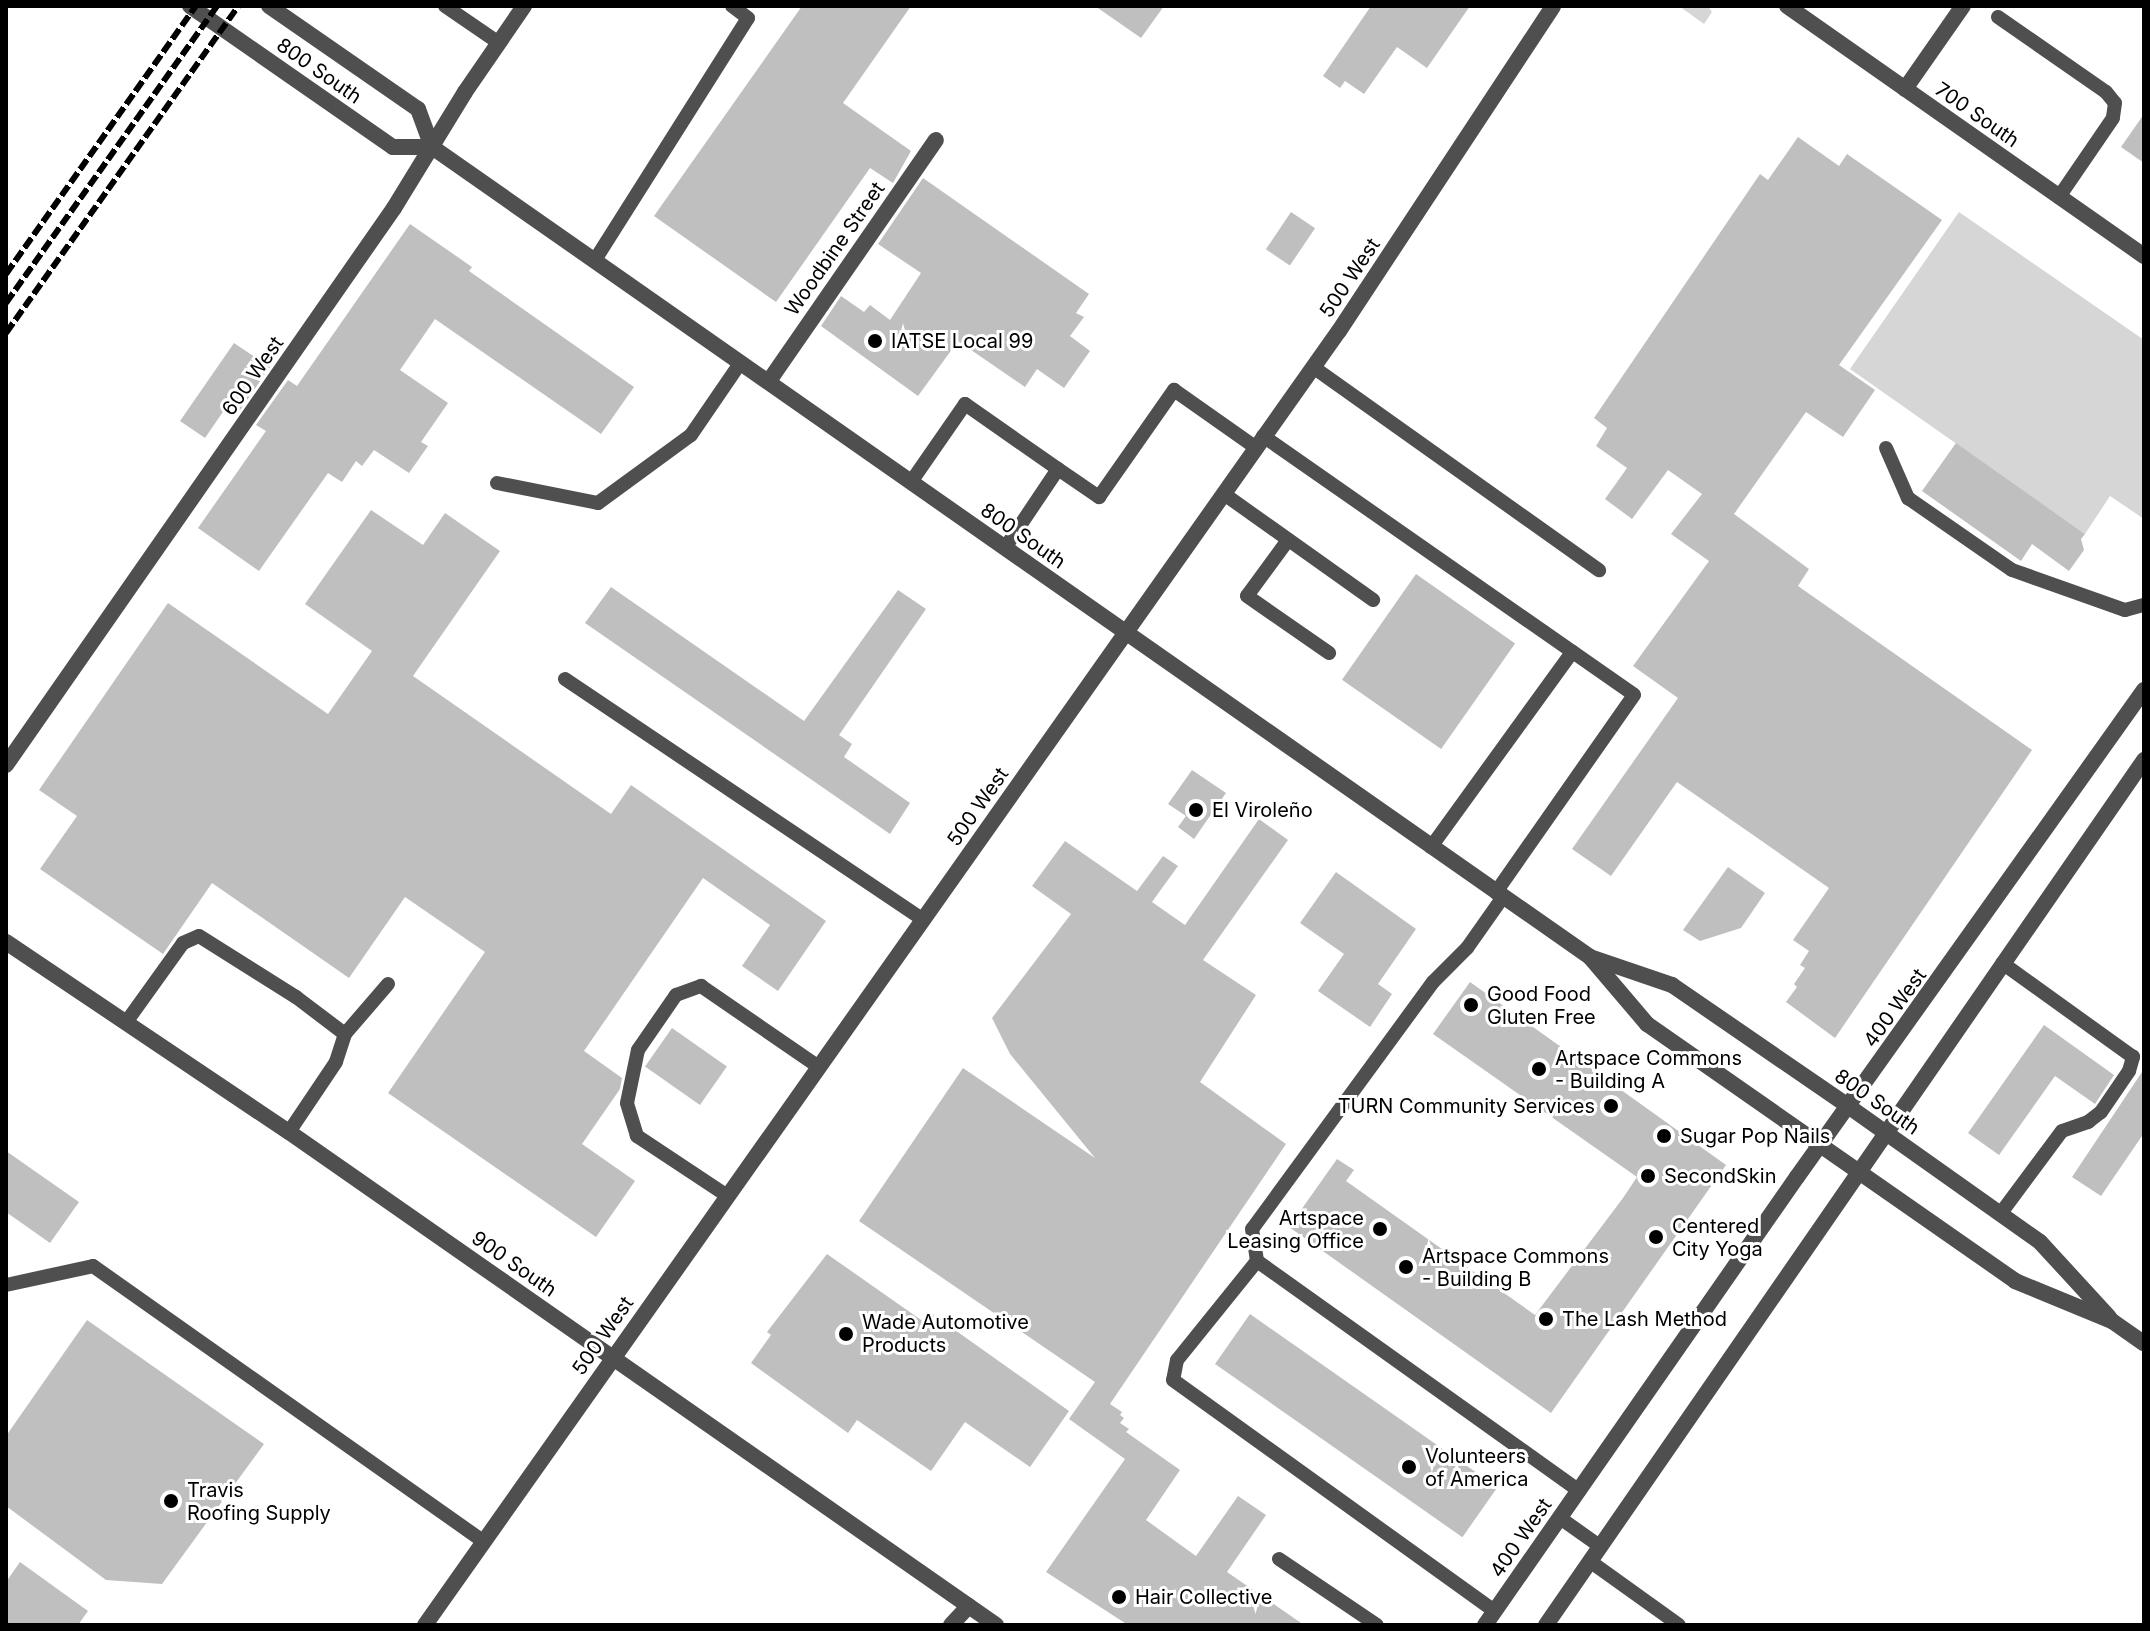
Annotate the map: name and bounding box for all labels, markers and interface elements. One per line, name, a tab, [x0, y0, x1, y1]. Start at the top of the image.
street label: 800 South	[272, 33, 366, 109]
street label: 700 South	[1930, 77, 2024, 153]
street label: Woodbine Street	[780, 178, 890, 320]
street label: 500 West	[1315, 234, 1385, 322]
place label: IATSE Local 99	[891, 329, 1033, 353]
street label: 600 West	[217, 332, 289, 420]
marker: IATSE Local 99	[866, 332, 884, 350]
street label: 800 South	[976, 498, 1070, 574]
street label: 500 West	[942, 763, 1014, 851]
place label: El Viroleño	[1212, 798, 1313, 822]
marker: El Viroleño	[1187, 801, 1205, 819]
street label: 400 West	[1858, 964, 1932, 1052]
place label: Good Food Gluten Free	[1487, 982, 1596, 1029]
marker: Good Food Gluten Free	[1462, 996, 1480, 1014]
place label: Artspace Commons - Building A	[1555, 1046, 1742, 1093]
marker: Artspace Commons - Building A	[1530, 1060, 1548, 1078]
street label: 800 South	[1830, 1064, 1924, 1140]
place label: TURN Community Services	[1338, 1094, 1595, 1118]
marker: TURN Community Services	[1602, 1097, 1620, 1115]
place label: Sugar Pop Nails	[1680, 1124, 1830, 1148]
marker: Sugar Pop Nails	[1655, 1127, 1673, 1145]
place label: SecondSkin	[1664, 1164, 1776, 1188]
marker: SecondSkin	[1639, 1167, 1657, 1185]
place label: Artspace Leasing Office	[1227, 1206, 1364, 1253]
place label: Centered City Yoga	[1672, 1214, 1763, 1261]
marker: Artspace Leasing Office	[1371, 1220, 1389, 1238]
street label: 900 South	[467, 1226, 561, 1302]
marker: Centered City Yoga	[1647, 1228, 1665, 1246]
place label: Artspace Commons - Building B	[1422, 1244, 1609, 1291]
marker: Artspace Commons - Building B	[1397, 1258, 1415, 1276]
street label: 500 West	[567, 1292, 639, 1380]
place label: The Lash Method	[1562, 1307, 1727, 1331]
place label: Wade Automotive Products	[862, 1310, 1029, 1357]
marker: The Lash Method	[1537, 1310, 1555, 1328]
marker: Wade Automotive Products	[837, 1325, 855, 1343]
place label: Volunteers of America	[1425, 1444, 1529, 1491]
marker: Volunteers of America	[1400, 1458, 1418, 1476]
place label: Travis Roofing Supply	[187, 1478, 331, 1525]
marker: Travis Roofing Supply	[162, 1492, 180, 1510]
street label: 400 West	[1485, 1494, 1557, 1582]
place label: Hair Collective	[1135, 1585, 1272, 1609]
marker: Hair Collective	[1110, 1588, 1128, 1606]

